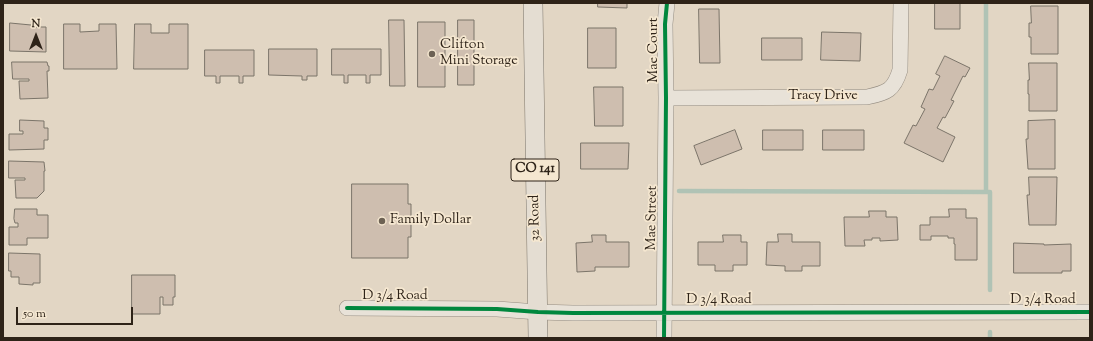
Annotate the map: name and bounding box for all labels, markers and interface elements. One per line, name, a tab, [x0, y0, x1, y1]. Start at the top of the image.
north arrow	[16, 16, 56, 56]
text: N	[32, 16, 40, 32]
street label: Mae Court	[647, 17, 663, 83]
place label: Clifton Mini Storage	[440, 38, 518, 70]
marker: Clifton Mini Storage	[427, 49, 437, 59]
street label: Tracy Drive	[788, 89, 858, 105]
road number: CO 141	[511, 159, 559, 181]
street label: Mae Street	[644, 185, 662, 251]
street label: 32 Road	[527, 195, 545, 241]
place label: Family Dollar	[390, 213, 471, 229]
marker: Family Dollar	[377, 216, 387, 226]
street label: D 3/4 Road	[362, 289, 428, 305]
street label: D 3/4 Road	[686, 293, 752, 309]
street label: D 3/4 Road	[1010, 293, 1076, 309]
scale bar	[18, 299, 135, 325]
text: 50 m	[23, 305, 46, 323]

